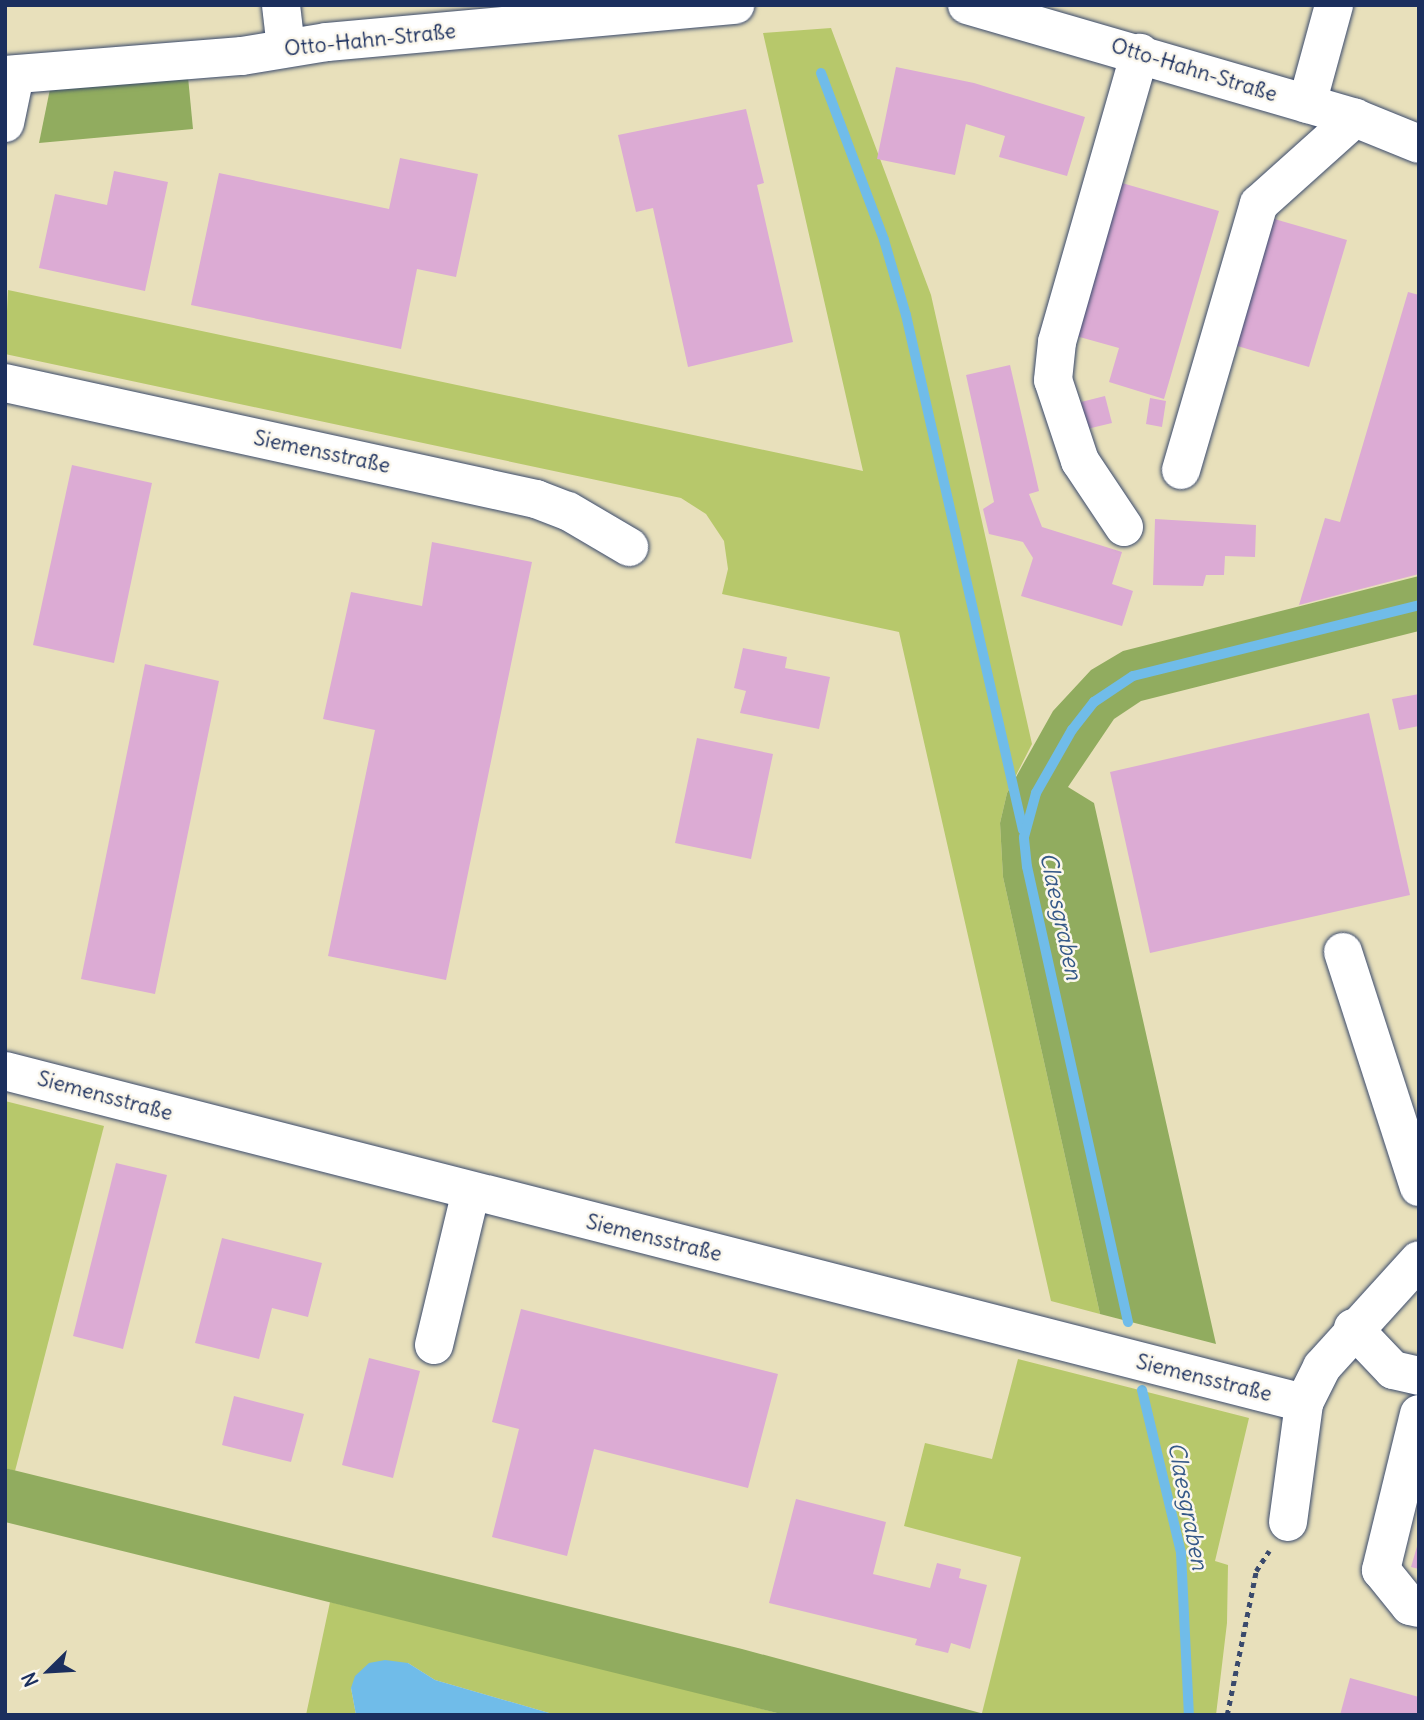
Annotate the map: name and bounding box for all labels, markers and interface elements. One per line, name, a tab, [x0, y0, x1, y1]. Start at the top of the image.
street label: Otto-Hahn-Straße	[283, 18, 457, 62]
street label: Otto-Hahn-Straße	[1108, 33, 1280, 107]
street label: Siemensstraße	[251, 425, 393, 479]
water label: Claesgraben	[1034, 850, 1088, 982]
street label: Siemensstraße	[35, 1066, 175, 1126]
street label: Siemensstraße	[584, 1209, 724, 1267]
street label: Siemensstraße	[1134, 1349, 1274, 1407]
water label: Claesgraben	[1162, 1440, 1214, 1572]
north arrow	[14, 1636, 84, 1706]
text: N	[16, 1669, 43, 1690]

